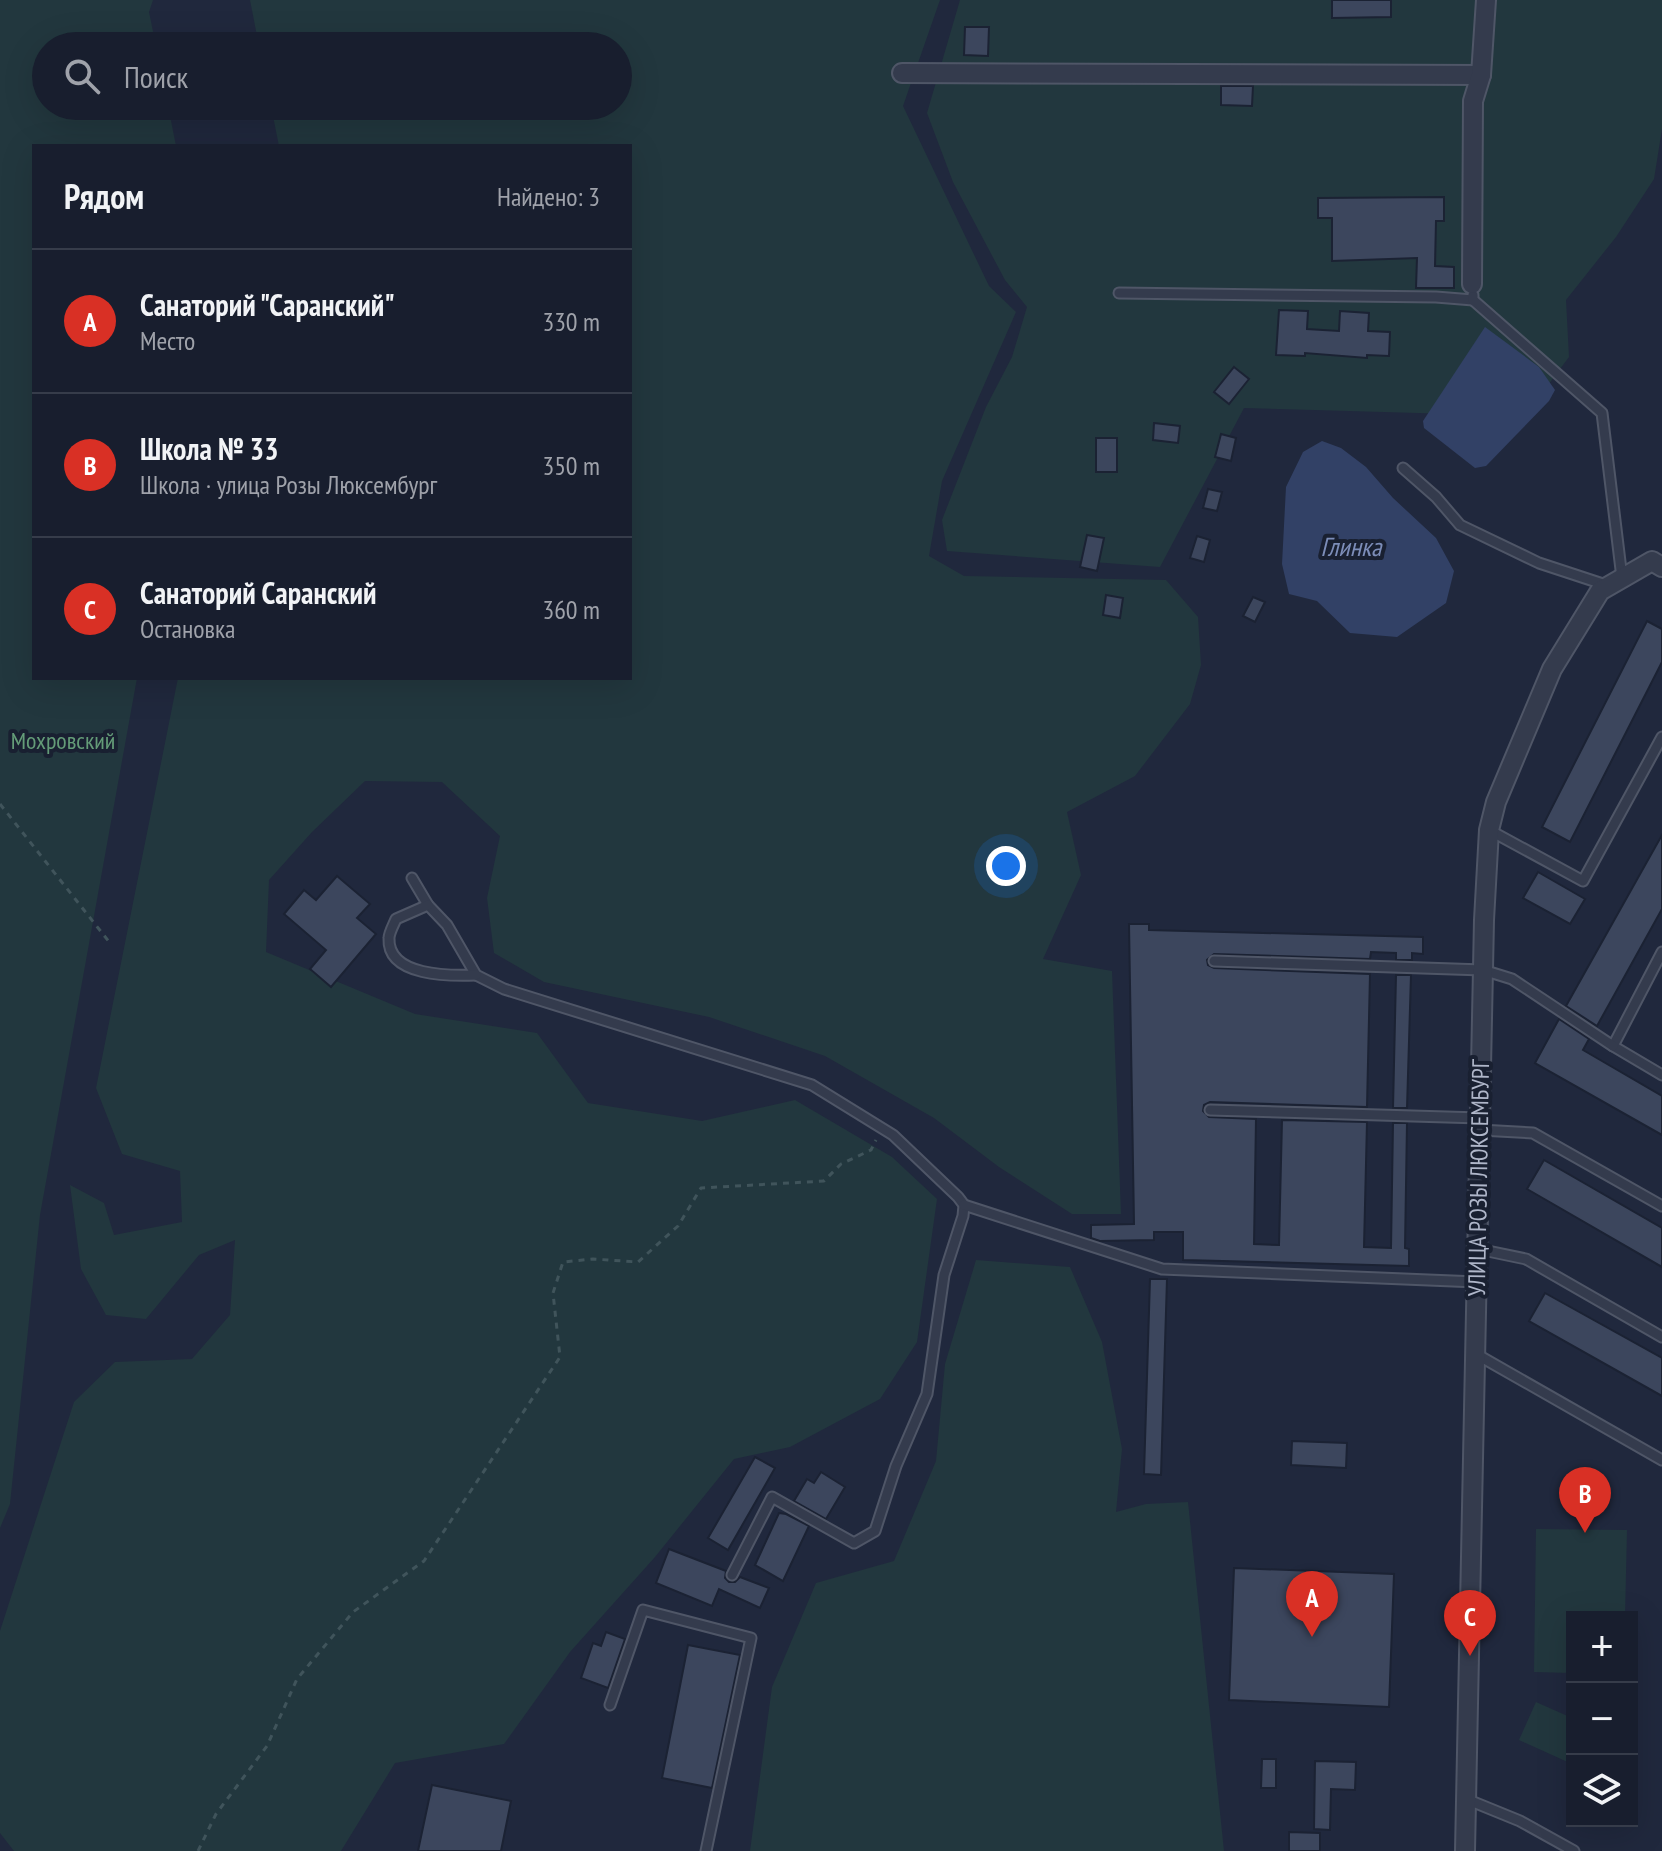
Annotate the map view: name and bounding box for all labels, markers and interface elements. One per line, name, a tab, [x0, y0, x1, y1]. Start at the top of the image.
search box	[32, 32, 632, 120]
icon: search	[60, 54, 104, 98]
text: Поиск	[124, 57, 188, 96]
text: Рядом	[64, 174, 144, 218]
text: Найдено: 3	[497, 180, 600, 213]
text: Санаторий "Саранский"	[140, 285, 395, 324]
text: A	[83, 305, 97, 338]
text: 330 m	[542, 305, 600, 338]
text: Место	[140, 324, 195, 357]
text: Школа № 33	[140, 429, 279, 468]
text: B	[84, 449, 96, 482]
text: 350 m	[542, 449, 600, 482]
text: Школа · улица Розы Люксембург	[140, 468, 437, 501]
water label: Глинка	[1321, 530, 1383, 563]
text: Санаторий Саранский	[140, 573, 377, 612]
text: C	[84, 593, 96, 626]
text: 360 m	[542, 593, 600, 626]
text: Остановка	[140, 612, 235, 645]
park label: Мохровский	[11, 725, 115, 756]
your location	[986, 846, 1026, 886]
street label: УЛИЦА РОЗЫ ЛЮКСЕМБУРГ	[1461, 1059, 1496, 1297]
pin: B	[1559, 1467, 1611, 1533]
pin: A	[1286, 1571, 1338, 1637]
pin: C	[1444, 1590, 1496, 1656]
map controls	[1566, 1611, 1638, 1827]
button: +	[1566, 1611, 1638, 1683]
button: −	[1566, 1683, 1638, 1755]
button: layers	[1566, 1755, 1638, 1827]

